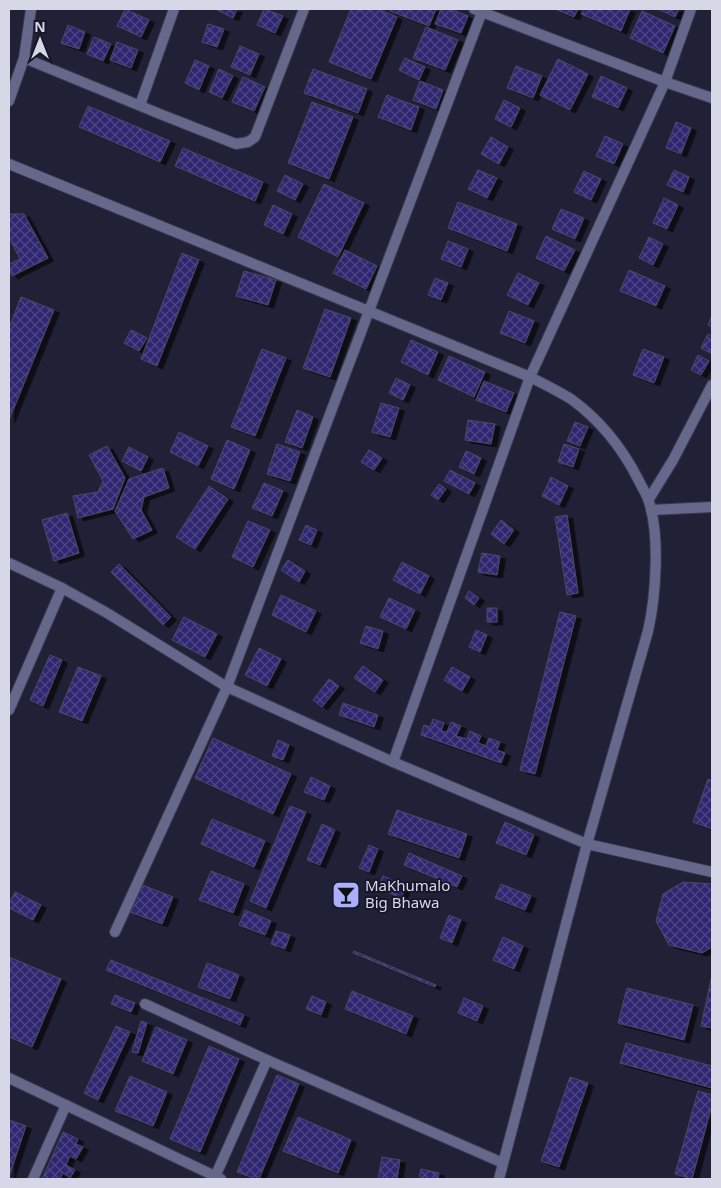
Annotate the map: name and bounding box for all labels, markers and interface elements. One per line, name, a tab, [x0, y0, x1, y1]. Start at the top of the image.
north arrow	[15, 15, 65, 65]
text: N	[34, 17, 46, 36]
place label: MaKhumalo Big Bhawa	[365, 875, 450, 912]
bar icon: MaKhumalo Big Bhawa	[331, 880, 361, 910]

